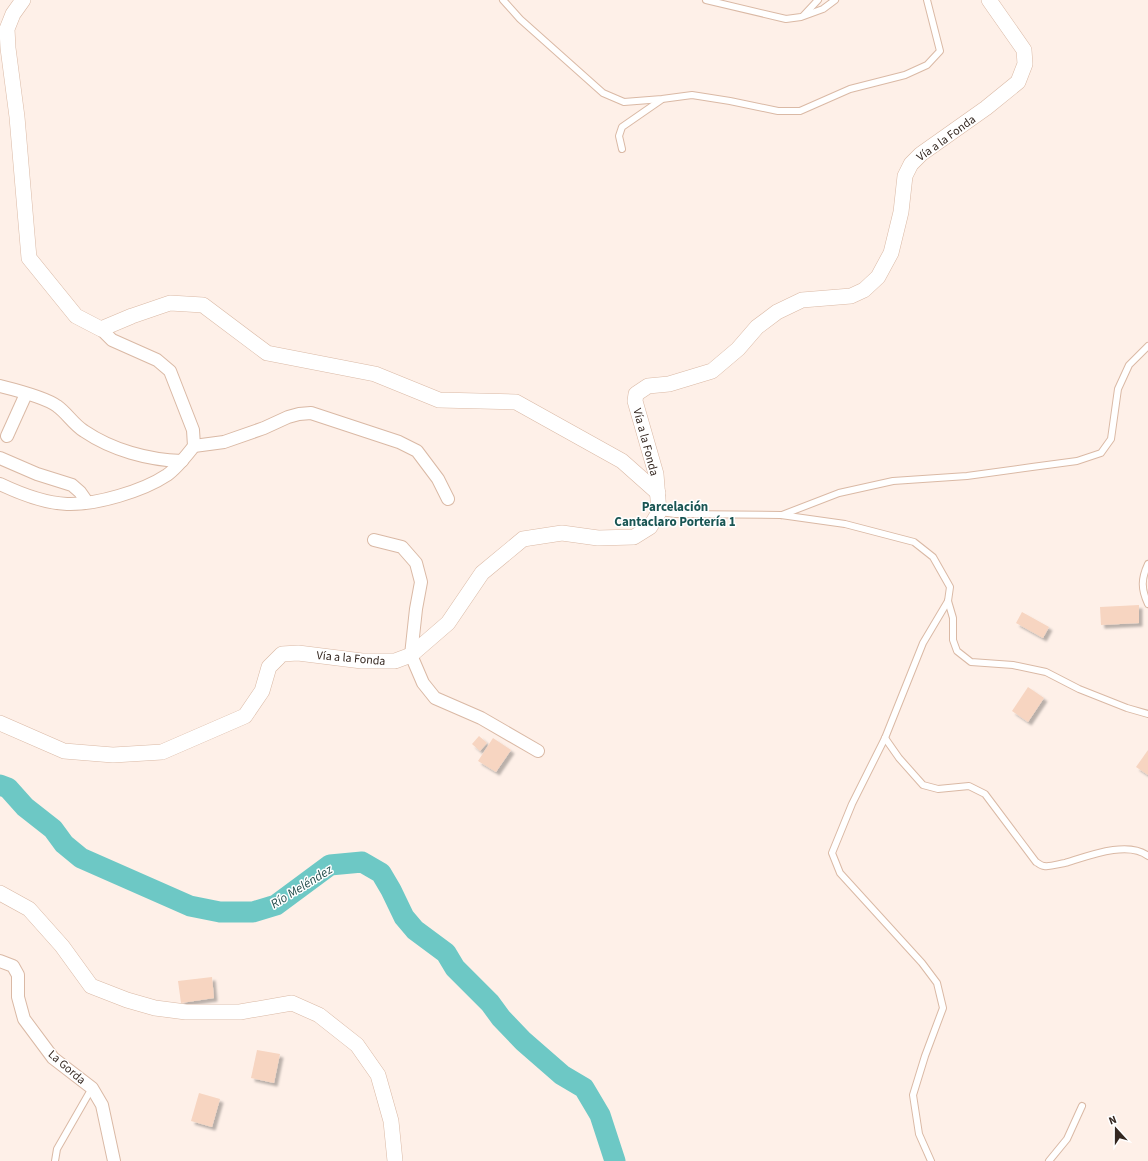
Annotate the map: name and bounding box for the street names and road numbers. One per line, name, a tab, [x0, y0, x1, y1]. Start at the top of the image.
street label: Vía a la Fonda	[913, 111, 979, 166]
street label: Vía a la Fonda	[628, 406, 663, 478]
street label: Vía a la Fonda	[316, 647, 386, 670]
street label: La Gorda	[44, 1046, 89, 1089]

